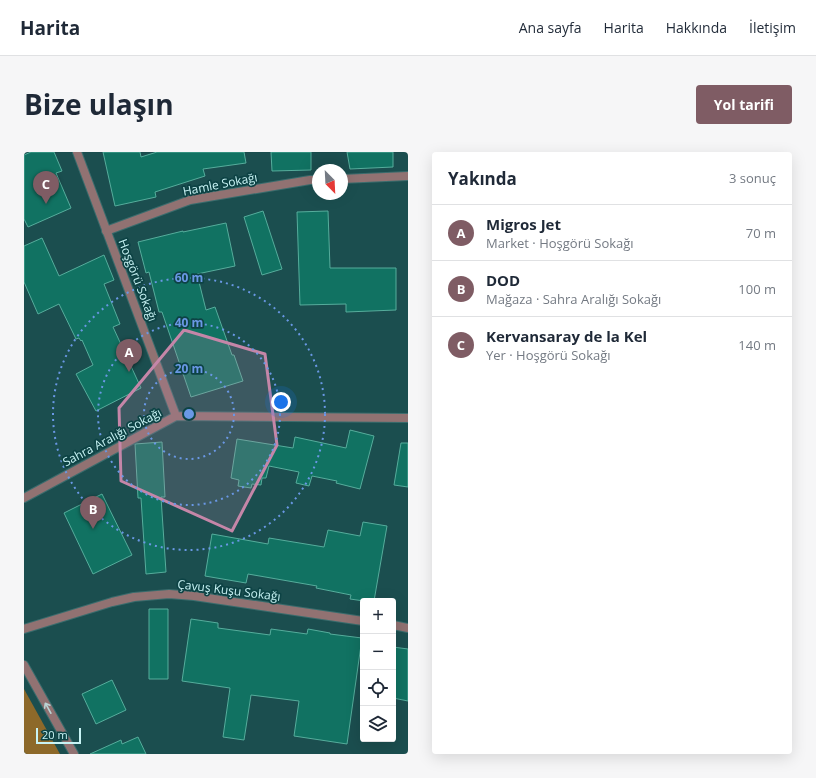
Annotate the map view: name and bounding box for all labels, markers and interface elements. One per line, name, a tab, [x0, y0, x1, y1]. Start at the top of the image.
text: Harita	[20, 15, 80, 41]
text: Ana sayfa	[519, 18, 582, 37]
text: Harita	[604, 18, 644, 37]
text: Hakkında	[666, 18, 727, 37]
text: İletişim	[749, 18, 796, 37]
text: Bize ulaşın	[24, 85, 174, 123]
button: Yol tarifi	[696, 85, 792, 124]
north arrow	[312, 164, 348, 200]
text: Yakında	[448, 167, 517, 190]
street label: Hamle Sokağı	[181, 168, 259, 200]
text: 3 sonuç	[729, 169, 776, 187]
pin: C	[33, 171, 59, 204]
text: Migros Jet	[486, 214, 561, 234]
text: A	[457, 224, 465, 242]
text: 70 m	[746, 224, 776, 242]
text: Market · Hoşgörü Sokağı	[486, 234, 634, 252]
street label: Hoşgörü Sokağı	[114, 236, 162, 324]
text: 60 m	[175, 269, 203, 286]
text: DOD	[486, 270, 520, 290]
text: B	[457, 280, 465, 298]
text: 100 m	[738, 280, 776, 298]
text: Mağaza · Sahra Aralığı Sokağı	[486, 290, 661, 308]
text: 40 m	[175, 314, 203, 331]
text: Kervansaray de la Kel	[486, 326, 647, 346]
text: C	[457, 336, 465, 354]
text: 140 m	[738, 336, 776, 354]
pin: A	[116, 339, 142, 372]
text: Yer · Hoşgörü Sokağı	[486, 346, 611, 364]
text: 20 m	[175, 360, 203, 377]
your location	[271, 392, 291, 412]
street label: Sahra Aralığı Sokağı	[60, 404, 164, 470]
centre of rings	[182, 407, 196, 421]
pin: B	[80, 496, 106, 529]
street label: Çavuş Kuşu Sokağı	[177, 575, 281, 605]
map controls	[360, 598, 396, 742]
button: +	[360, 598, 396, 634]
button: −	[360, 634, 396, 670]
button: locate	[360, 670, 396, 706]
one-way arrow	[44, 702, 51, 714]
button: layers	[360, 706, 396, 742]
scale bar	[36, 726, 81, 745]
text: 20 m	[42, 727, 68, 742]

